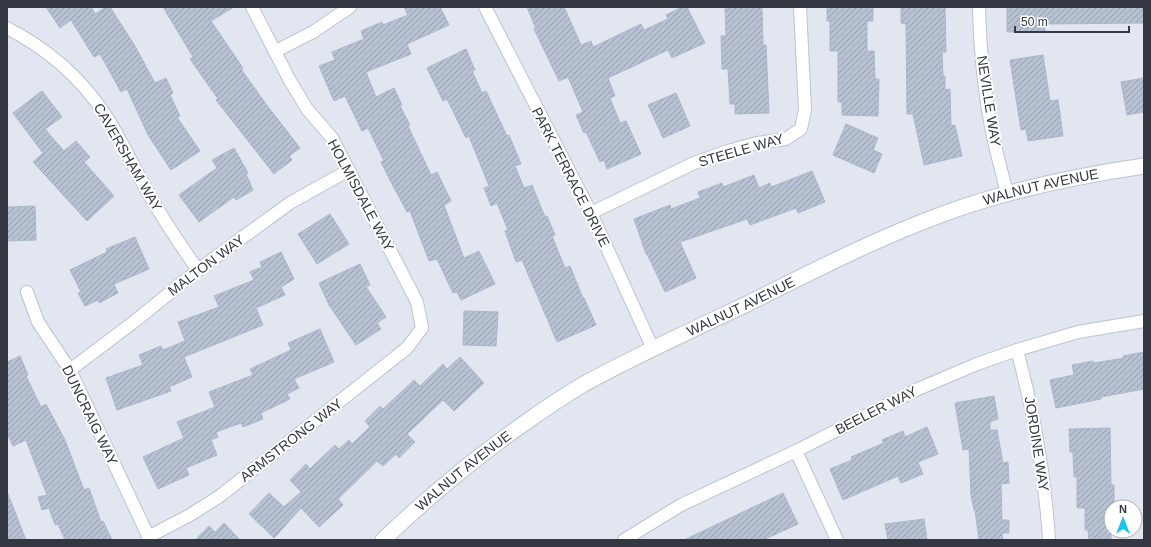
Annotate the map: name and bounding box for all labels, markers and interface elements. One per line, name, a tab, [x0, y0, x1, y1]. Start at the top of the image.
scale bar	[1015, 8, 1129, 34]
text: 50 m	[1021, 15, 1048, 29]
street label: NEVILLE WAY	[974, 54, 1004, 148]
street label: CAVERSHAM WAY	[91, 100, 166, 214]
street label: PARK TERRACE DRIVE	[529, 105, 613, 249]
street label: STEELE WAY	[697, 130, 786, 170]
street label: HOLMISDALE WAY	[325, 136, 398, 254]
street label: WALNUT AVENUE	[981, 166, 1100, 208]
street label: MALTON WAY	[165, 231, 248, 299]
street label: WALNUT AVENUE	[684, 273, 797, 339]
street label: DUNCRAIG WAY	[59, 363, 121, 468]
street label: BEELER WAY	[833, 382, 920, 437]
street label: ARMSTRONG WAY	[237, 395, 346, 485]
street label: JORDINE WAY	[1022, 396, 1052, 493]
street label: WALNUT AVENUE	[412, 427, 514, 514]
north arrow	[1103, 499, 1143, 539]
text: N	[1119, 503, 1127, 515]

